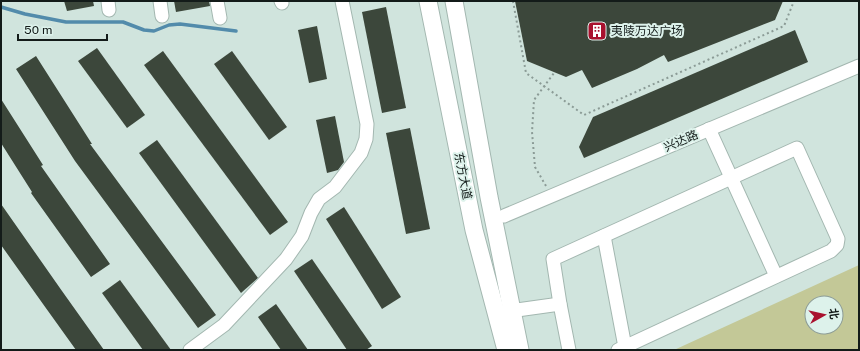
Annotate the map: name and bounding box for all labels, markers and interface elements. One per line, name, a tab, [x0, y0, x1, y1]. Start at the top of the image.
scale bar	[18, 16, 107, 42]
building icon: 夷陵万达广场	[586, 20, 608, 42]
text: 50 m	[24, 23, 52, 37]
place label: 夷陵万达广场	[611, 24, 683, 38]
street label: 兴达路	[662, 128, 700, 154]
street label: 东方大道	[452, 151, 474, 201]
north arrow	[804, 295, 844, 335]
text: 北	[827, 307, 841, 320]

